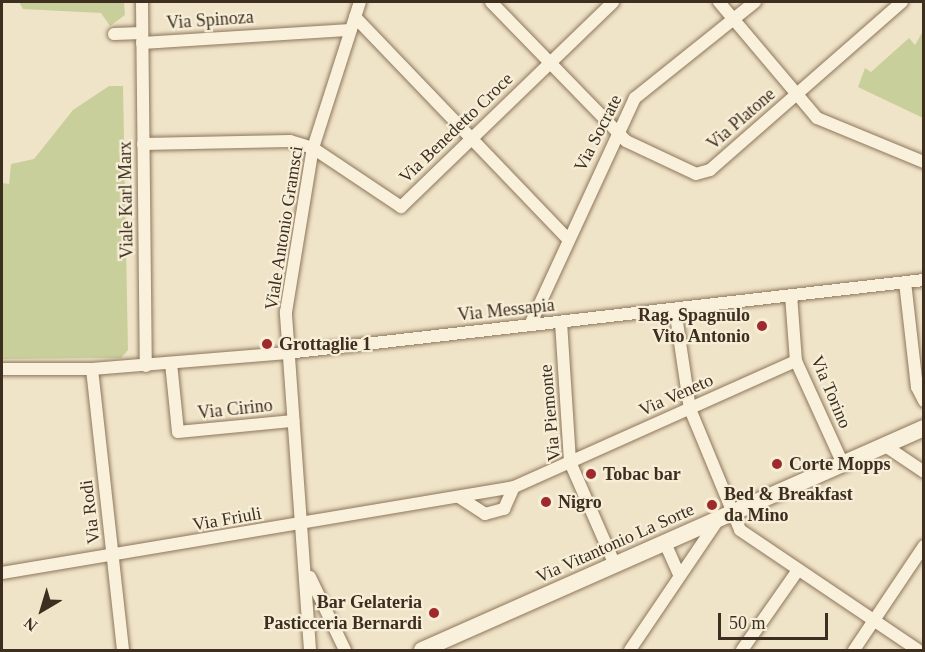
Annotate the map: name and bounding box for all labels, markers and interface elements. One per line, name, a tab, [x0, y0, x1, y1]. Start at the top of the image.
street label: Via Spinoza	[166, 6, 254, 34]
street label: Via Benedetto Croce	[395, 68, 517, 188]
street label: Via Platone	[702, 83, 780, 155]
street label: Via Socrate	[569, 91, 627, 175]
street label: Viale Karl Marx	[114, 141, 138, 259]
street label: Viale Antonio Gramsci	[260, 144, 308, 312]
street label: Via Messapia	[456, 294, 556, 326]
place label: Rag. Spagnulo Vito Antonio	[638, 305, 750, 348]
marker: Rag. Spagnulo Vito Antonio	[755, 319, 769, 333]
place label: Grottaglie 1	[279, 333, 371, 355]
marker: Grottaglie 1	[260, 337, 274, 351]
street label: Via Torino	[806, 352, 856, 432]
street label: Via Piemonte	[535, 364, 565, 462]
street label: Via Veneto	[635, 369, 717, 421]
street label: Via Cirino	[196, 394, 274, 424]
place label: Corte Mopps	[789, 453, 890, 475]
marker: Corte Mopps	[770, 457, 784, 471]
place label: Tobac bar	[603, 463, 681, 485]
marker: Tobac bar	[584, 467, 598, 481]
street label: Via Rodi	[75, 479, 105, 545]
place label: Bed & Breakfast da Mino	[724, 484, 853, 526]
place label: Nigro	[558, 491, 602, 513]
marker: Nigro	[539, 495, 553, 509]
street label: Via Vitantonio La Sorte	[532, 498, 698, 588]
marker: Bed & Breakfast da Mino	[705, 498, 719, 512]
street label: Via Friuli	[191, 502, 263, 536]
north arrow	[12, 580, 72, 640]
place label: Bar Gelateria Pasticceria Bernardi	[264, 592, 422, 634]
scale bar	[721, 601, 830, 639]
marker: Bar Gelateria Pasticceria Bernardi	[427, 606, 441, 620]
text: 50 m	[729, 613, 766, 633]
text: N	[21, 614, 40, 635]

